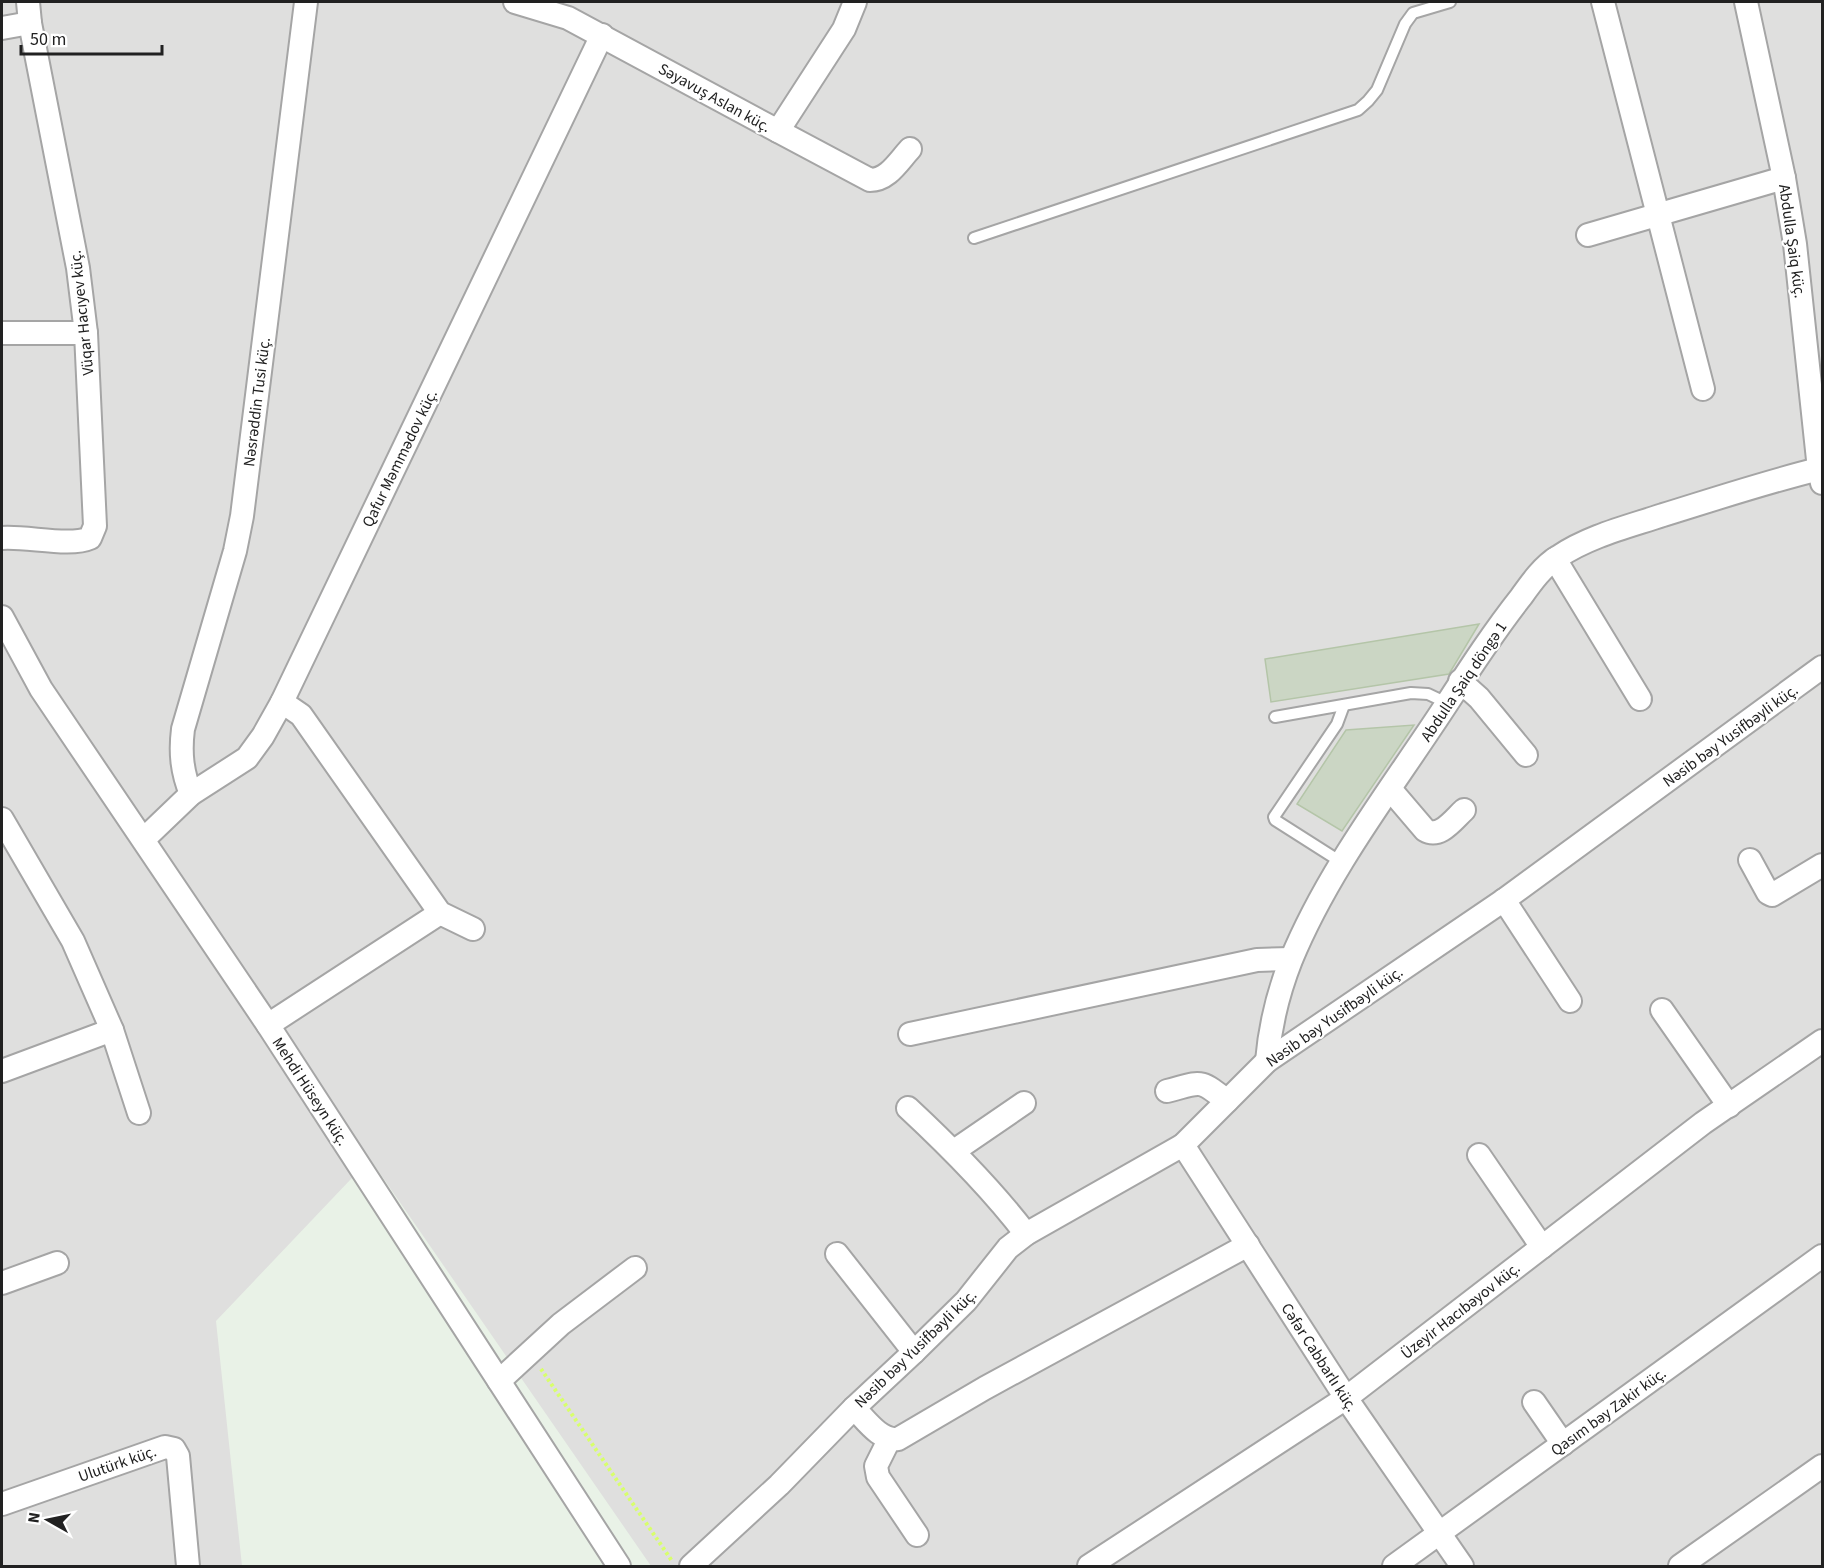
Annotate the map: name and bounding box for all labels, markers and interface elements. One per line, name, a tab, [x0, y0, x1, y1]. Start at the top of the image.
scale bar	[21, 18, 162, 56]
text: 50 m	[30, 27, 66, 52]
street label: Səyavuş Aslan küç.	[654, 58, 775, 138]
street label: Abdulla Şaiq küç.	[1773, 183, 1811, 300]
street label: Vüqar Hacıyev küç.	[64, 249, 100, 377]
street label: Nəsrəddin Tusi küç.	[238, 336, 276, 468]
street label: Qafur Məmmədov küç.	[357, 386, 443, 531]
street label: Abdulla Şaiq döngə 1	[1415, 617, 1512, 746]
street label: Nəsib bəy Yusifbəyli küç.	[1658, 679, 1803, 792]
street label: Nəsib bəy Yusifbəyli küç.	[1262, 961, 1407, 1072]
street label: Mehdi Hüseyn küç.	[267, 1033, 353, 1150]
street label: Üzeyir Hacıbəyov küç.	[1396, 1257, 1525, 1364]
street label: Nəsib bəy Yusifbəyli küç.	[850, 1284, 982, 1413]
street label: Cəfər Cabbarlı küç.	[1276, 1299, 1363, 1416]
street label: Qasım bəy Zakir küç.	[1546, 1362, 1671, 1461]
street label: Ulutürk küç.	[75, 1440, 159, 1488]
north arrow	[18, 1490, 78, 1550]
text: N	[22, 1511, 46, 1525]

